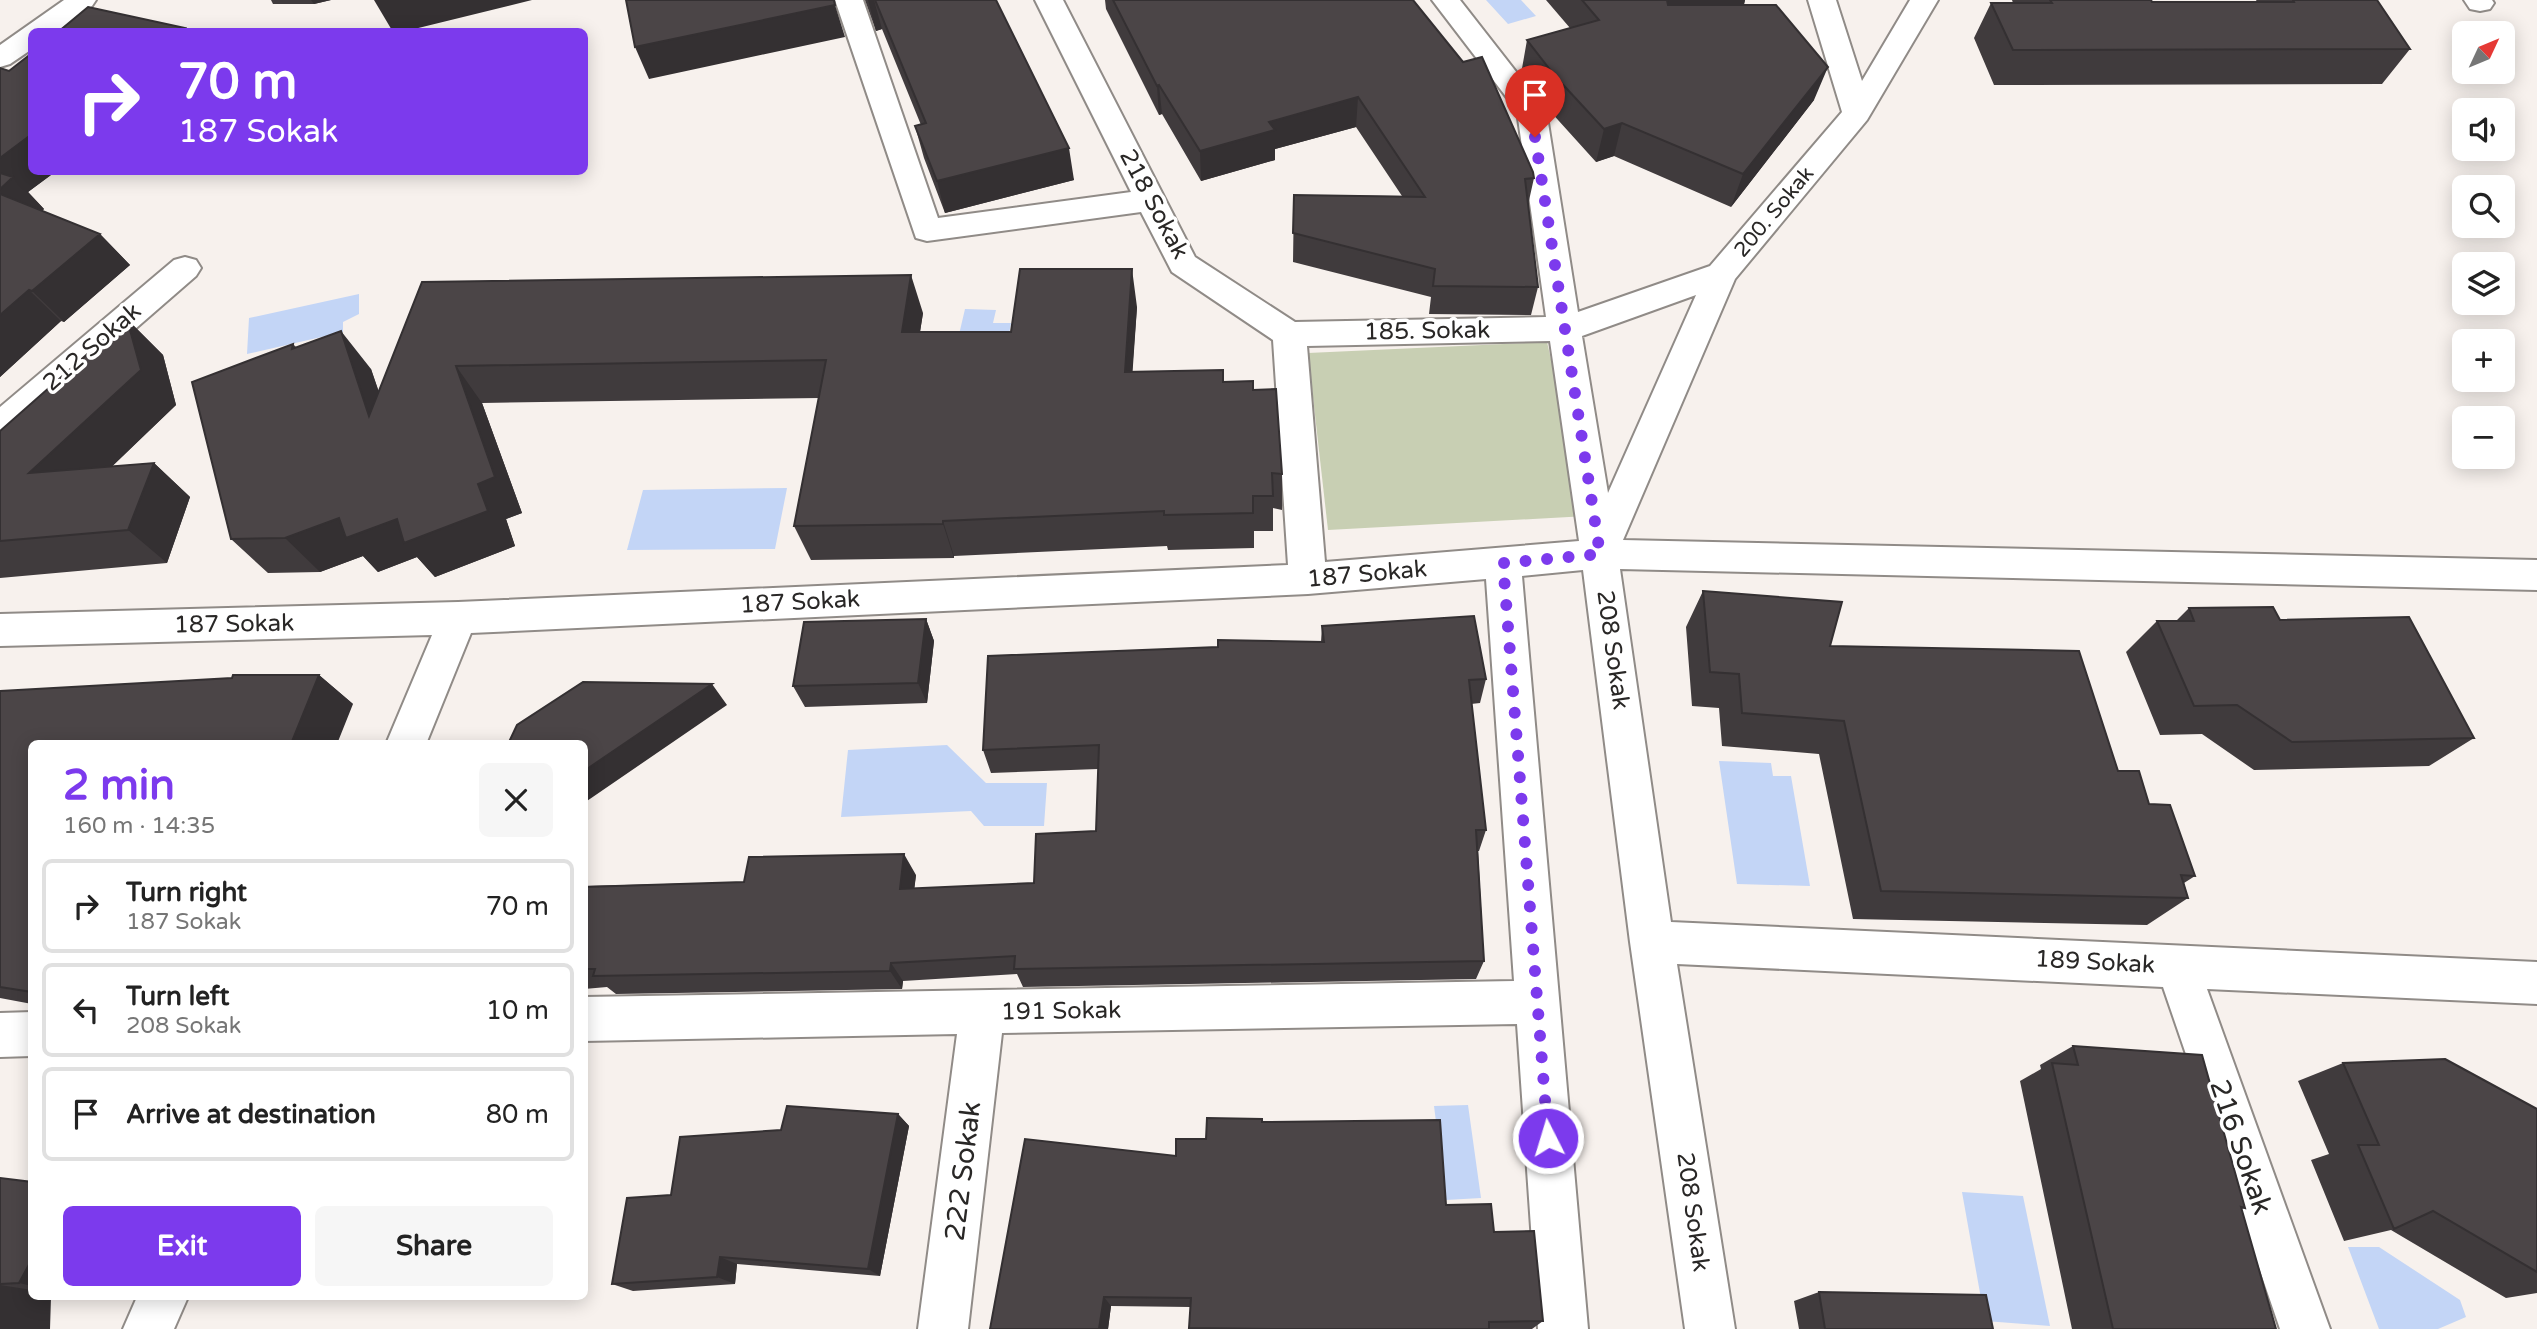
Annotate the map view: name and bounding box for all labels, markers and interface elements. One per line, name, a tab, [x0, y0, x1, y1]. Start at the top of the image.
north arrow	[2452, 21, 2515, 84]
map controls	[2452, 21, 2515, 469]
text: 70 m	[178, 53, 297, 112]
icon: right	[63, 56, 154, 147]
pin	[1505, 65, 1565, 137]
icon: arrive	[1516, 76, 1554, 114]
button: sound	[2452, 98, 2515, 161]
text: 187 Sokak	[178, 113, 338, 151]
street label: 218 Sokak	[1113, 144, 1195, 264]
street label: 200. Sokak	[1729, 162, 1819, 262]
button: search	[2452, 175, 2515, 238]
button: layers	[2452, 252, 2515, 315]
street label: 212 Sokak	[37, 297, 147, 397]
street label: 185. Sokak	[1364, 315, 1490, 347]
button: +	[2452, 329, 2515, 392]
button: −	[2452, 406, 2515, 469]
street label: 187 Sokak	[1306, 554, 1428, 594]
street label: 187 Sokak	[739, 584, 861, 620]
street label: 208 Sokak	[1590, 588, 1636, 712]
street label: 187 Sokak	[174, 608, 294, 640]
text: 2 min	[63, 760, 175, 811]
button: close	[479, 763, 553, 837]
text: 160 m · 14:35	[63, 812, 215, 840]
text: Turn right	[126, 877, 247, 908]
icon: right	[67, 887, 105, 925]
text: 70 m	[486, 891, 549, 922]
text: 187 Sokak	[126, 908, 241, 936]
street label: 189 Sokak	[2034, 944, 2156, 980]
text: Turn left	[126, 981, 229, 1012]
icon: left	[67, 991, 105, 1029]
text: 10 m	[486, 995, 549, 1026]
street label: 191 Sokak	[1001, 995, 1121, 1027]
text: 208 Sokak	[126, 1012, 241, 1040]
street label: 216 Sokak	[2202, 1075, 2280, 1219]
icon: arrive	[67, 1095, 105, 1133]
text: Arrive at destination	[126, 1099, 376, 1130]
text: 80 m	[486, 1099, 549, 1130]
street label: 222 Sokak	[938, 1099, 988, 1243]
position arrow	[1511, 1101, 1585, 1175]
street label: 208 Sokak	[1670, 1150, 1716, 1274]
button: Exit	[63, 1206, 301, 1286]
button: Share	[315, 1206, 553, 1286]

